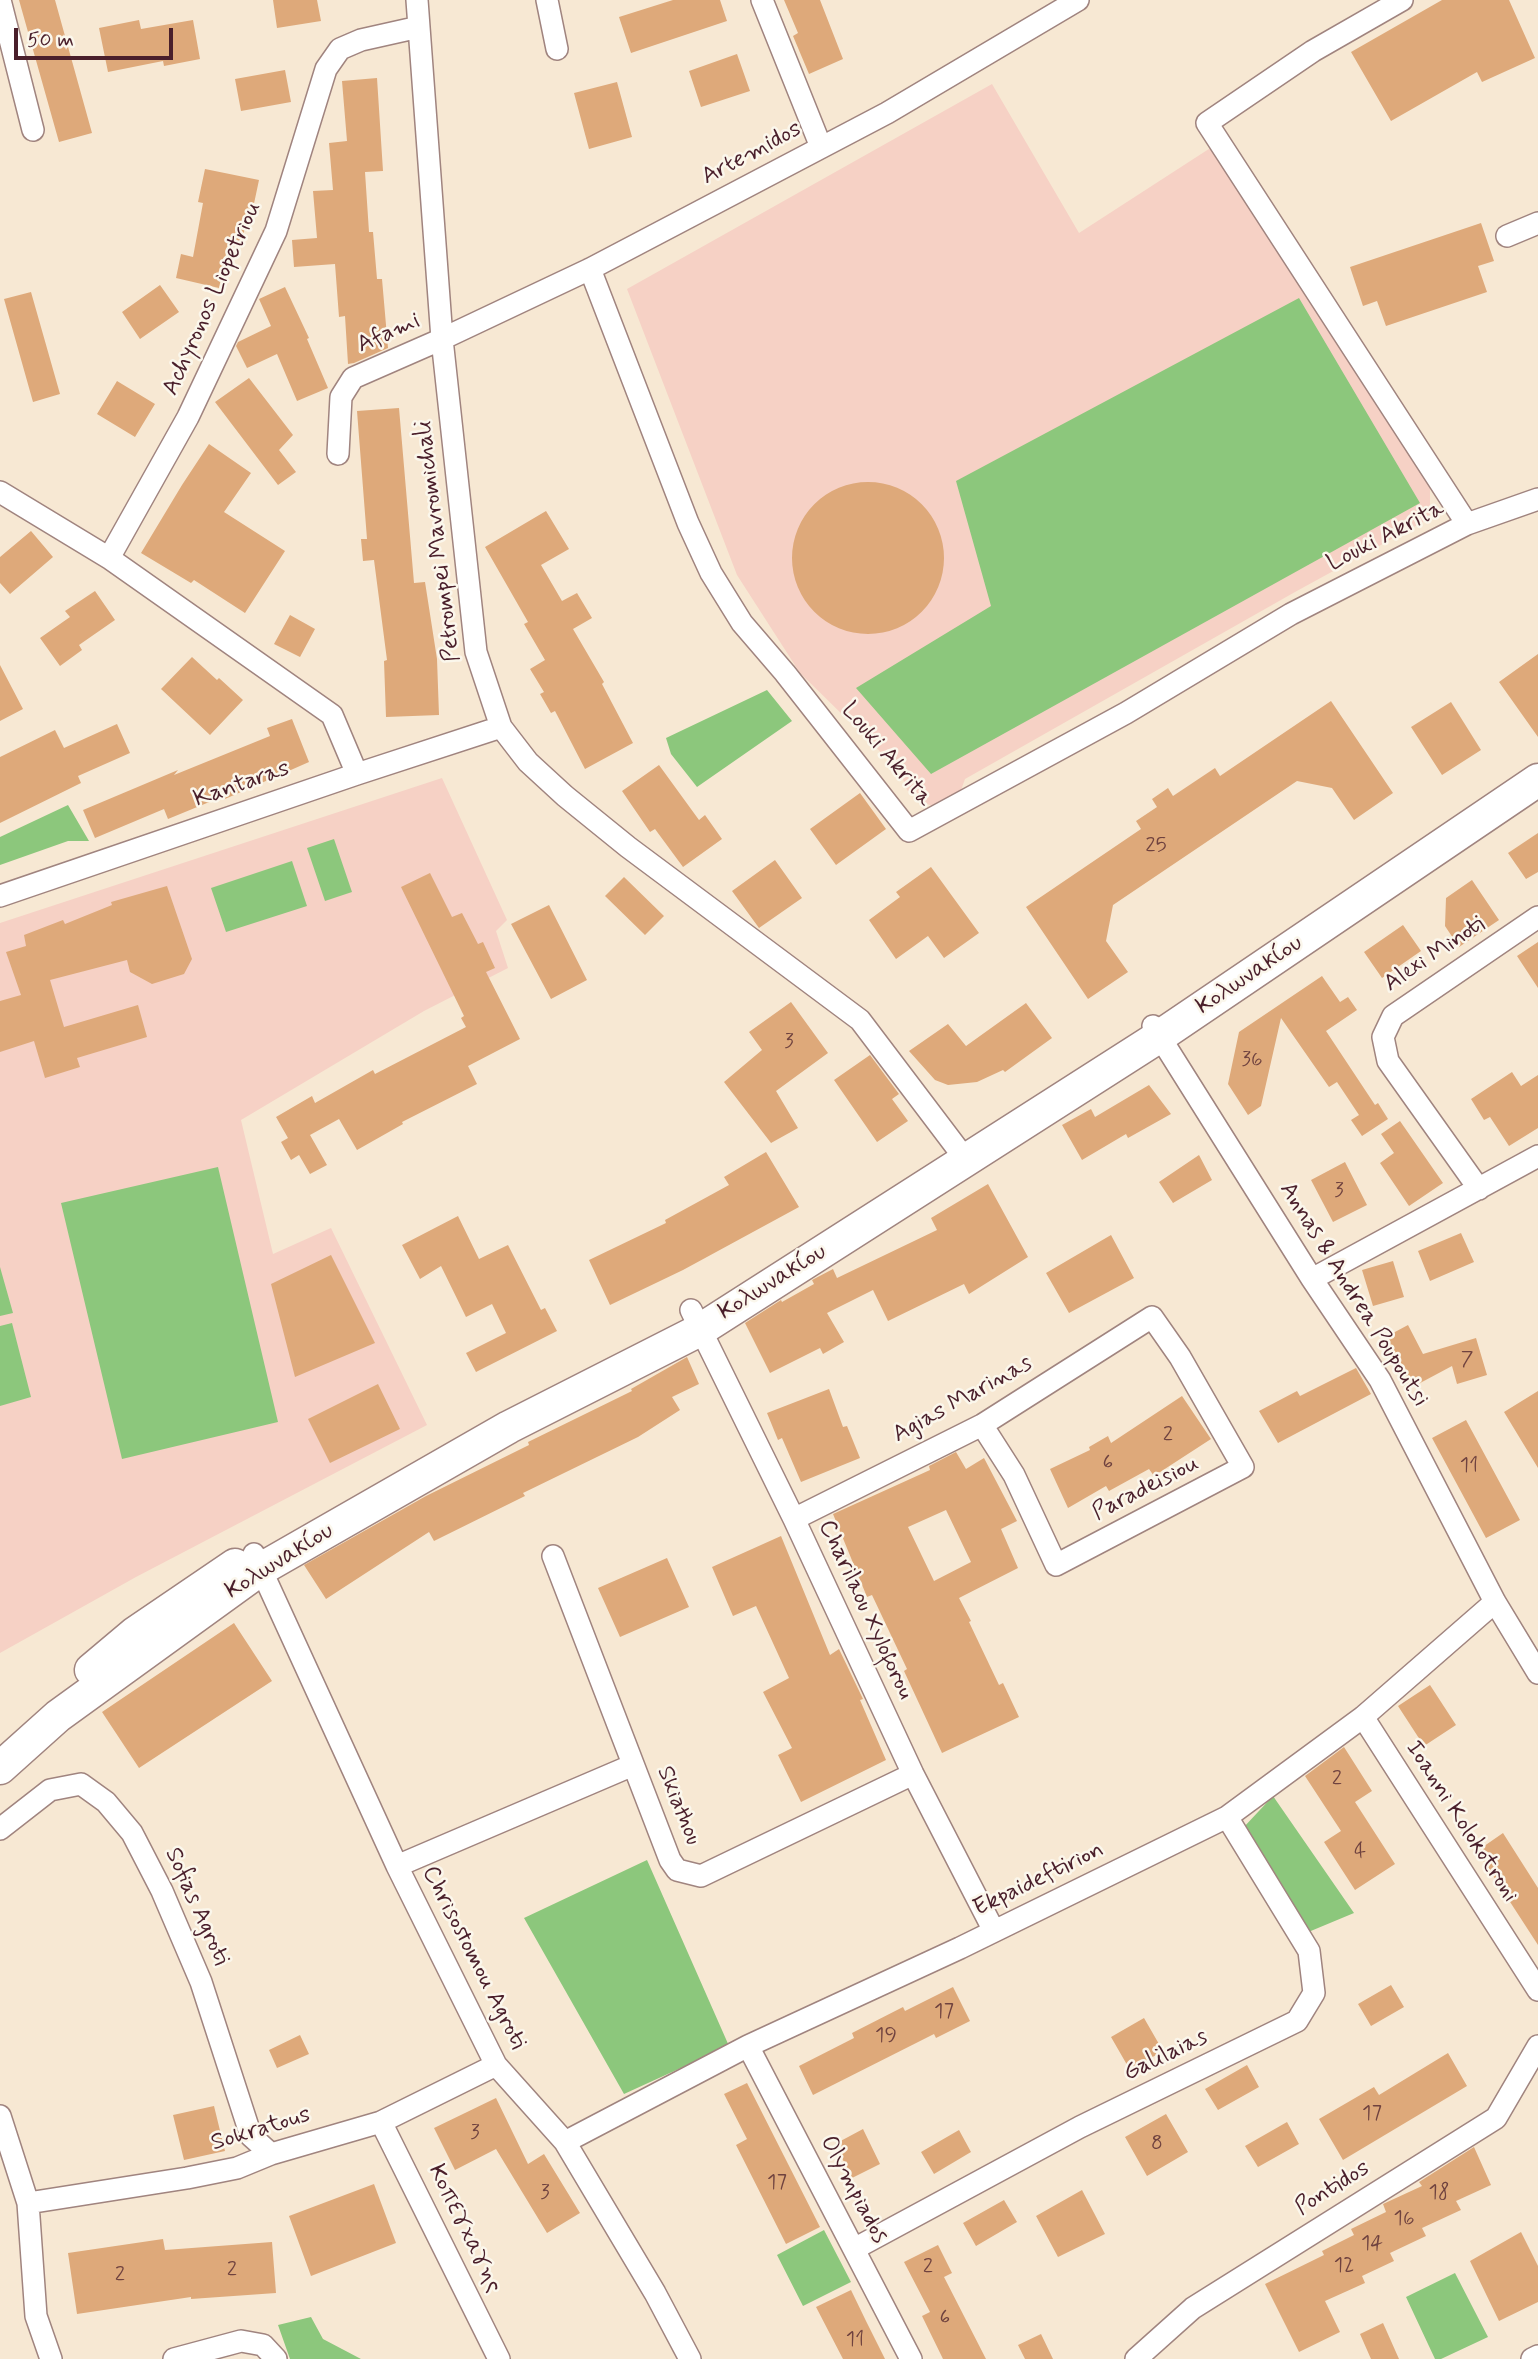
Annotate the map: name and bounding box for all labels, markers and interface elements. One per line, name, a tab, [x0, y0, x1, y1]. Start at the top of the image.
scale bar	[18, 14, 177, 58]
text: 50 m	[27, 26, 74, 54]
street label: Artemidos	[697, 116, 807, 192]
street label: Achyronos Liopetriou	[157, 198, 269, 400]
street label: Afami	[353, 307, 425, 361]
street label: Petrompei Mavromichali	[410, 419, 468, 663]
street label: Louki Akrita	[1323, 495, 1449, 579]
street label: Louki Akrita	[834, 697, 938, 813]
street label: Kantaras	[190, 755, 294, 815]
house number: 25	[1145, 834, 1167, 860]
street label: Alexi Minoti	[1379, 911, 1491, 999]
street label: Κολωνακίου	[1191, 930, 1309, 1022]
house number: 3	[784, 1030, 794, 1056]
house number: 36	[1241, 1048, 1263, 1074]
street label: Annas & Andrea Poupoutsi	[1272, 1177, 1434, 1413]
house number: 3	[1334, 1179, 1344, 1205]
street label: Κολωνακίου	[714, 1238, 832, 1328]
house number: 7	[1461, 1348, 1473, 1374]
street label: Agias Marinas	[888, 1350, 1038, 1450]
house number: 2	[1163, 1423, 1173, 1449]
street label: Paradeisiou	[1088, 1450, 1204, 1528]
house number: 6	[1103, 1451, 1113, 1477]
house number: 11	[1460, 1454, 1478, 1480]
street label: Charilaou Xyloforou	[811, 1516, 919, 1704]
street label: Κολωνακίου	[221, 1517, 339, 1607]
street label: Ioanni Kolokotroni	[1398, 1736, 1524, 1908]
street label: Skiathou	[649, 1762, 707, 1850]
house number: 2	[1332, 1767, 1342, 1793]
street label: Ekpaideftirion	[969, 1836, 1109, 1924]
house number: 4	[1354, 1840, 1366, 1866]
street label: Sofias Agroti	[157, 1844, 235, 1970]
street label: Chrisostomou Agroti	[414, 1861, 532, 2055]
house number: 17	[934, 2000, 954, 2026]
street label: Galilaias	[1119, 2023, 1213, 2089]
house number: 19	[875, 2024, 897, 2050]
street label: Sokratous	[208, 2101, 314, 2159]
house number: 17	[1362, 2102, 1382, 2128]
house number: 3	[470, 2121, 480, 2147]
street label: Olympiados	[813, 2131, 893, 2249]
house number: 8	[1151, 2132, 1163, 2158]
street label: Pontidos	[1290, 2155, 1376, 2223]
street label: Κοπεγχαγης	[421, 2160, 507, 2298]
house number: 17	[767, 2171, 787, 2197]
house number: 3	[540, 2181, 550, 2207]
house number: 18	[1429, 2181, 1449, 2207]
house number: 16	[1394, 2207, 1414, 2233]
house number: 14	[1361, 2232, 1383, 2258]
house number: 12	[1334, 2254, 1354, 2280]
house number: 2	[923, 2255, 933, 2281]
house number: 2	[227, 2258, 237, 2284]
house number: 2	[115, 2263, 125, 2289]
house number: 6	[940, 2306, 950, 2332]
house number: 11	[846, 2328, 864, 2354]

